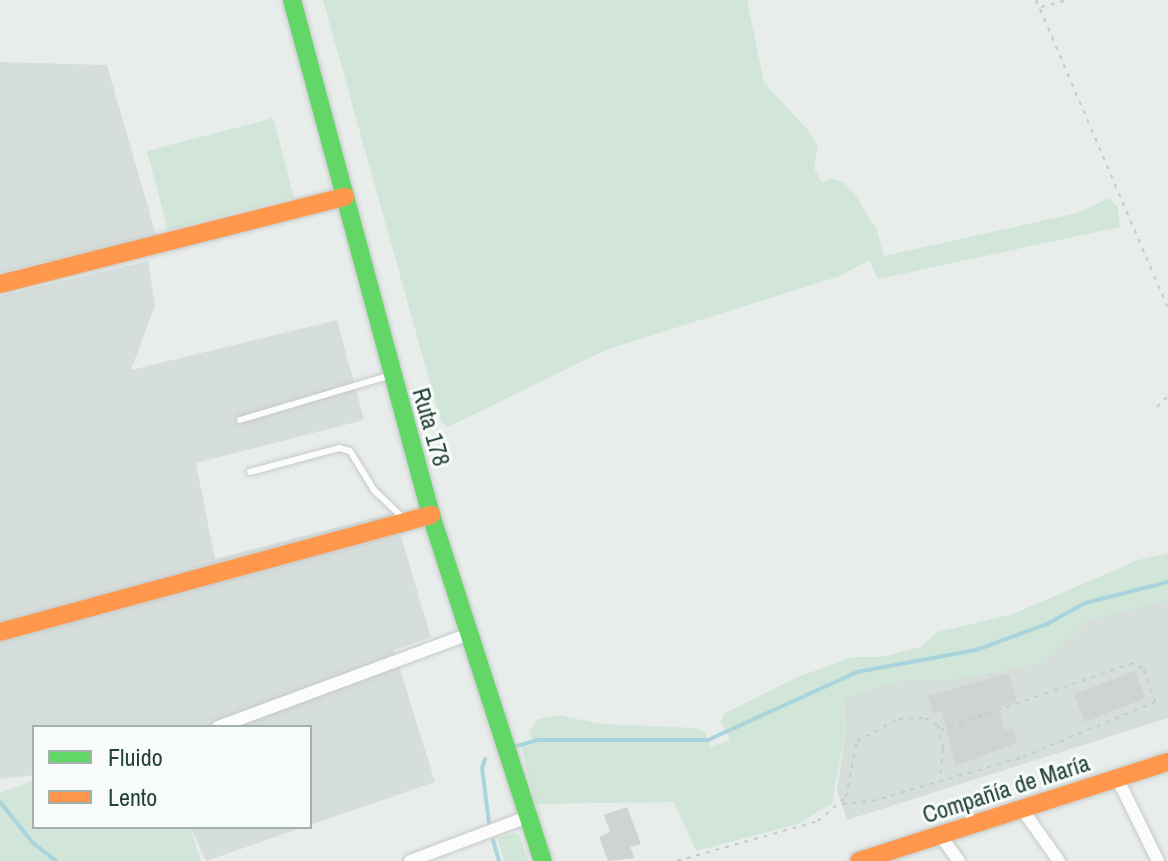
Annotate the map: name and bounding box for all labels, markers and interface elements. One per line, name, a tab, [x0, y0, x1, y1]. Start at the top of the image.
street label: Ruta 178	[406, 385, 456, 469]
legend	[32, 725, 312, 829]
text: Fluido	[108, 741, 163, 773]
street label: Compañía de María	[919, 748, 1093, 830]
text: Lento	[108, 781, 157, 813]

